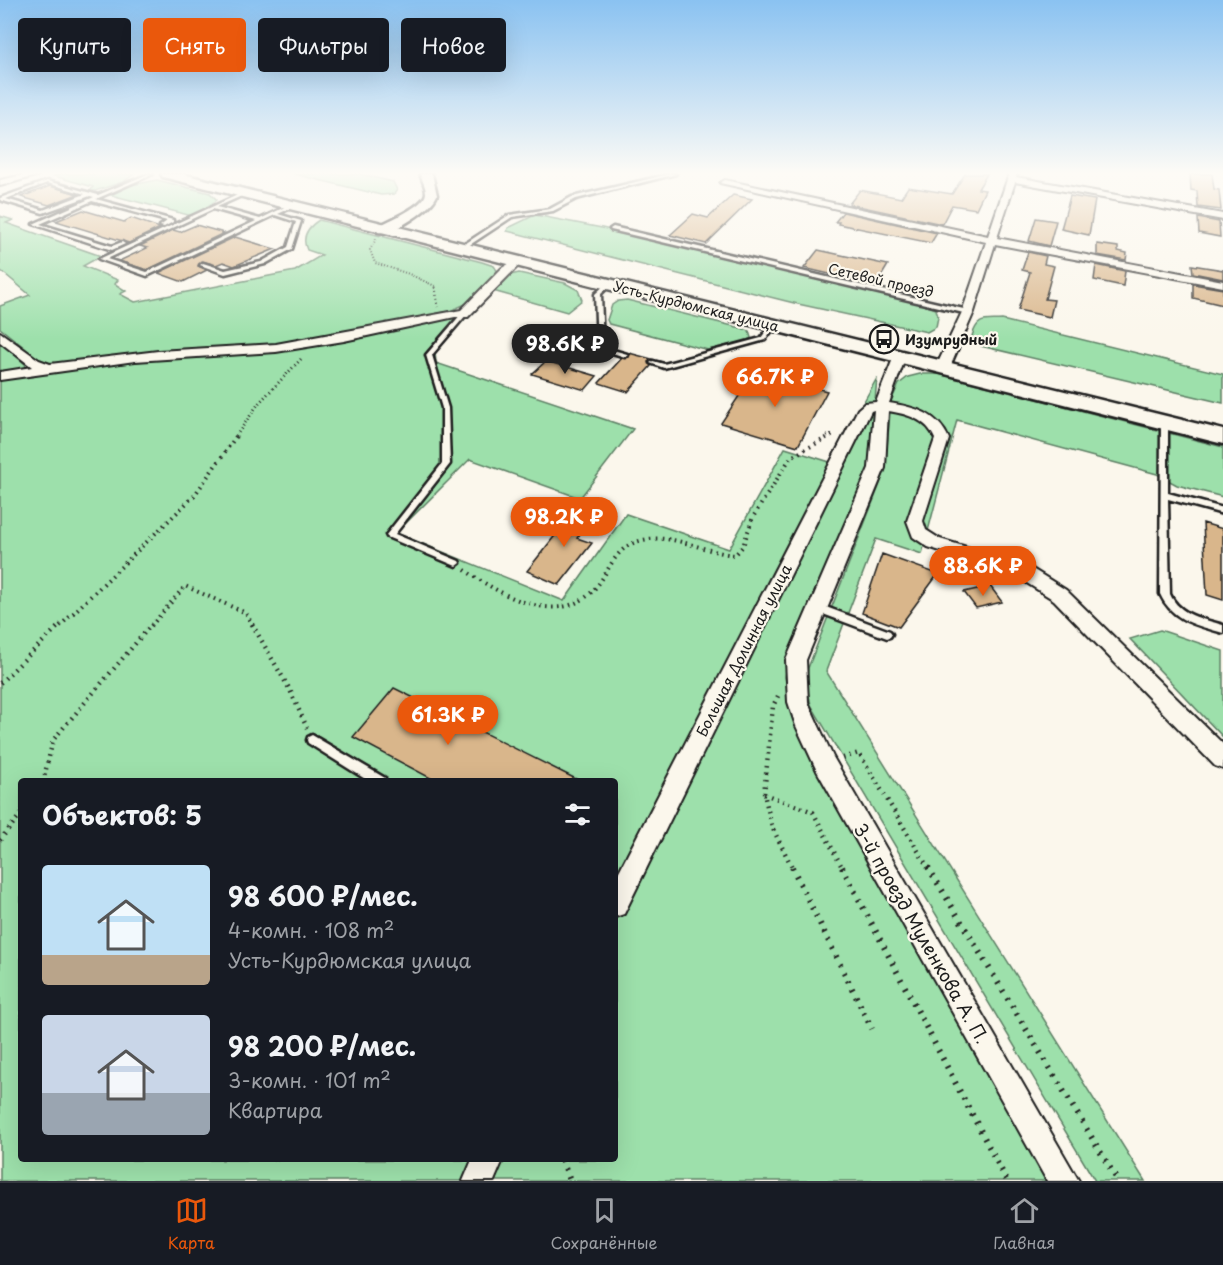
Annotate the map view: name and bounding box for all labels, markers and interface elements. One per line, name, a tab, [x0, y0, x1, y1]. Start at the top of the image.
chip: Купить	[18, 18, 131, 72]
chip: Снять	[143, 18, 246, 72]
chip: Фильтры	[258, 18, 389, 72]
chip: Новое	[401, 18, 506, 72]
street label: Сетевой проезд	[826, 258, 936, 302]
street label: Усть-Курдюмская улица	[611, 275, 781, 337]
bus stop icon: Изумрудный	[868, 323, 900, 355]
pin: 98.6K ₽	[510, 324, 620, 375]
text: 98.6K ₽	[526, 328, 604, 358]
place label: Изумрудный	[905, 329, 998, 350]
pin: 66.7K ₽	[720, 357, 830, 408]
text: 66.7K ₽	[736, 361, 814, 391]
pin: 98.2K ₽	[509, 497, 619, 548]
text: 98.2K ₽	[525, 501, 603, 531]
pin: 88.6K ₽	[928, 546, 1038, 597]
text: 88.6K ₽	[943, 550, 1023, 580]
street label: Большая Долинная улица	[689, 559, 797, 740]
pin: 61.3K ₽	[393, 695, 503, 746]
text: 61.3K ₽	[411, 699, 485, 729]
text: Объектов: 5	[42, 795, 202, 834]
icon: filters	[561, 798, 594, 831]
street label: 3-й проезд Муленкова А. П.	[848, 818, 996, 1048]
text: 98 600 ₽/мес.	[228, 876, 418, 915]
icon: home	[90, 889, 162, 961]
text: 4-комн. · 108 m²	[228, 915, 394, 945]
text: Усть-Курдюмская улица	[228, 945, 471, 975]
text: 98 200 ₽/мес.	[228, 1026, 416, 1065]
icon: home	[90, 1039, 162, 1111]
text: 3-комн. · 101 m²	[228, 1065, 391, 1095]
text: Квартира	[228, 1095, 322, 1125]
tab: Карта	[168, 1194, 215, 1254]
tab: Сохранённые	[551, 1194, 658, 1254]
tab: Главная	[993, 1194, 1055, 1254]

